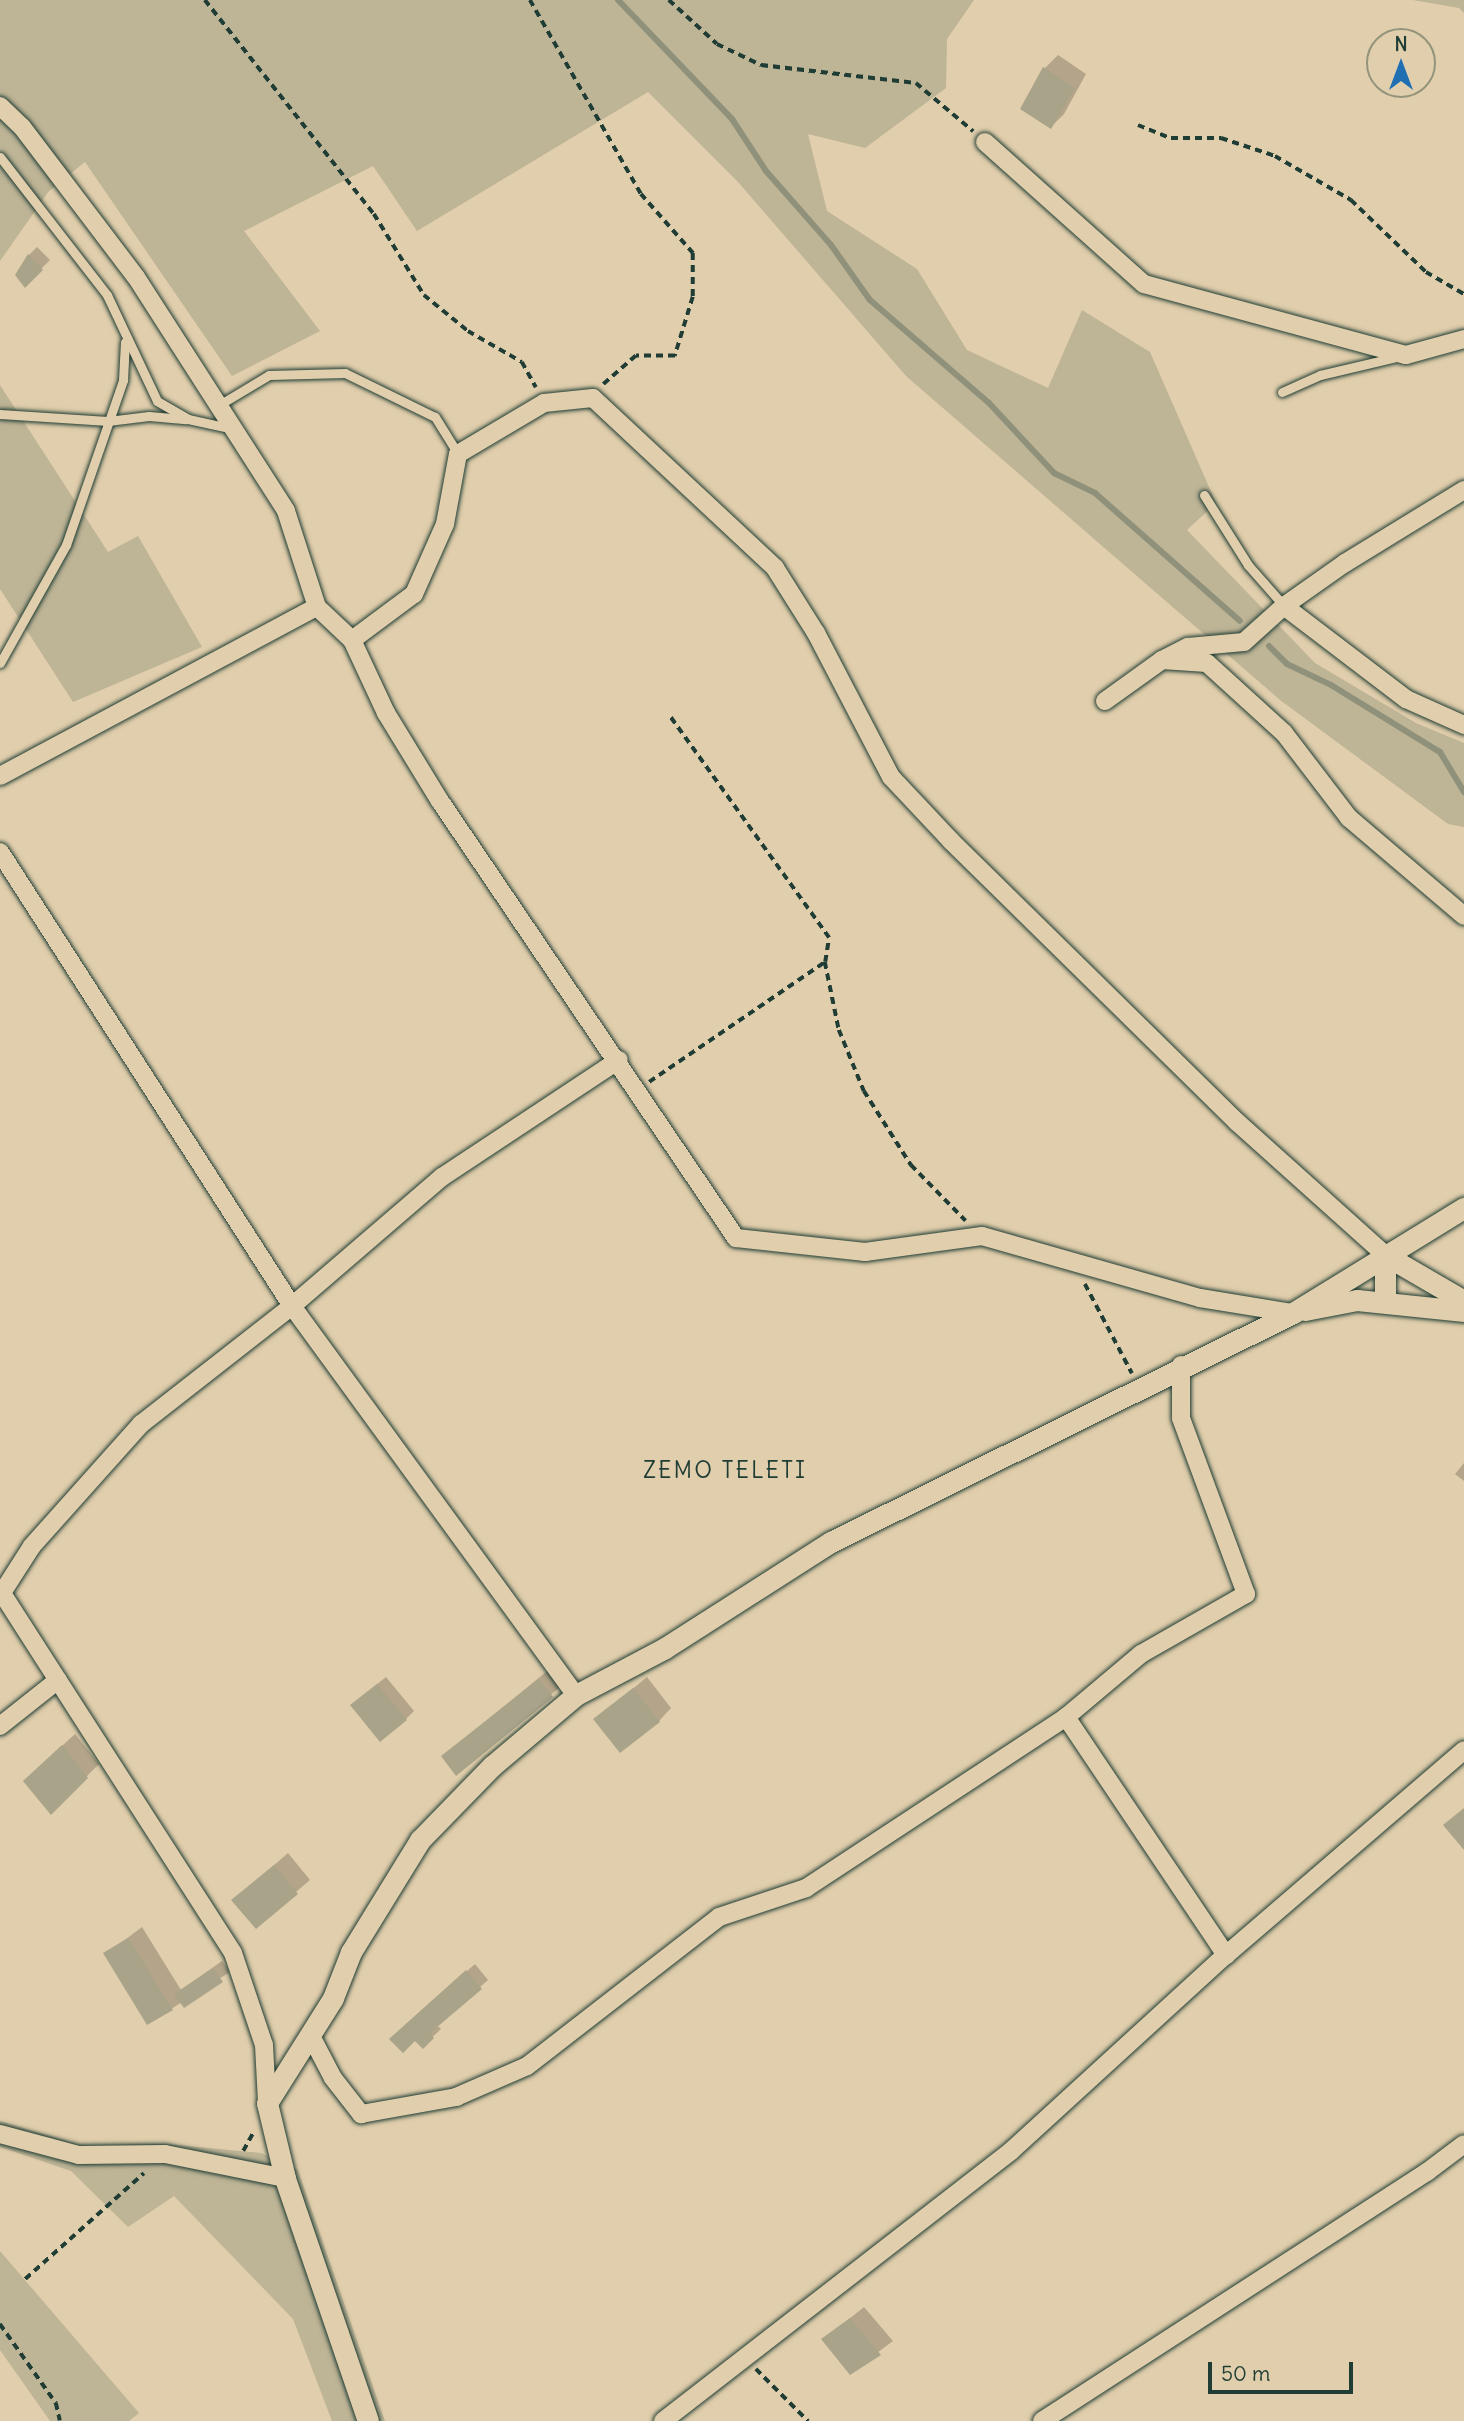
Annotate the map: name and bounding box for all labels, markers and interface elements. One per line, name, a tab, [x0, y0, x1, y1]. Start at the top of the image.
north arrow	[1366, 28, 1436, 98]
text: N	[1394, 32, 1408, 56]
district label: ZEMO TELETI	[644, 1456, 806, 1484]
scale bar	[1212, 2348, 1357, 2392]
text: 50 m	[1221, 2360, 1270, 2387]

